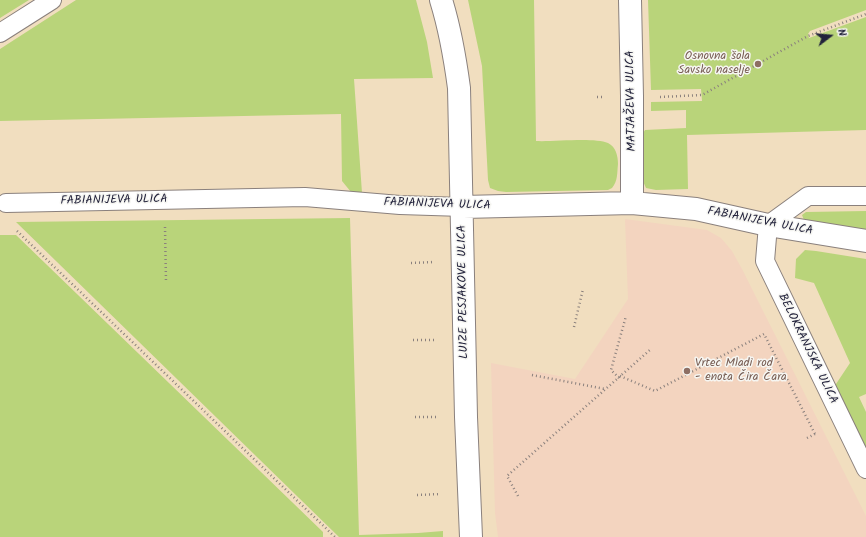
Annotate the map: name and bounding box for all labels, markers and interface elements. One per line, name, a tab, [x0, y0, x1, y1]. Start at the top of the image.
north arrow	[810, 16, 850, 56]
text: N	[832, 27, 851, 39]
street label: MATJAŽEVA ULICA	[624, 50, 640, 152]
place label: Osnovna šola Savsko naselje	[678, 50, 750, 78]
marker: Osnovna šola Savsko naselje	[753, 59, 763, 69]
street label: FABIANIJEVA ULICA	[60, 193, 168, 209]
street label: FABIANIJEVA ULICA	[383, 196, 491, 214]
street label: FABIANIJEVA ULICA	[706, 205, 814, 239]
street label: LUIZE PESJAKOVE ULICA	[456, 225, 472, 359]
street label: BELOKRANJSKA ULICA	[774, 291, 840, 407]
place label: Vrtec Mladi rod - enota Čira Čara	[695, 357, 787, 385]
marker: Vrtec Mladi rod - enota Čira Čara	[682, 366, 692, 376]

